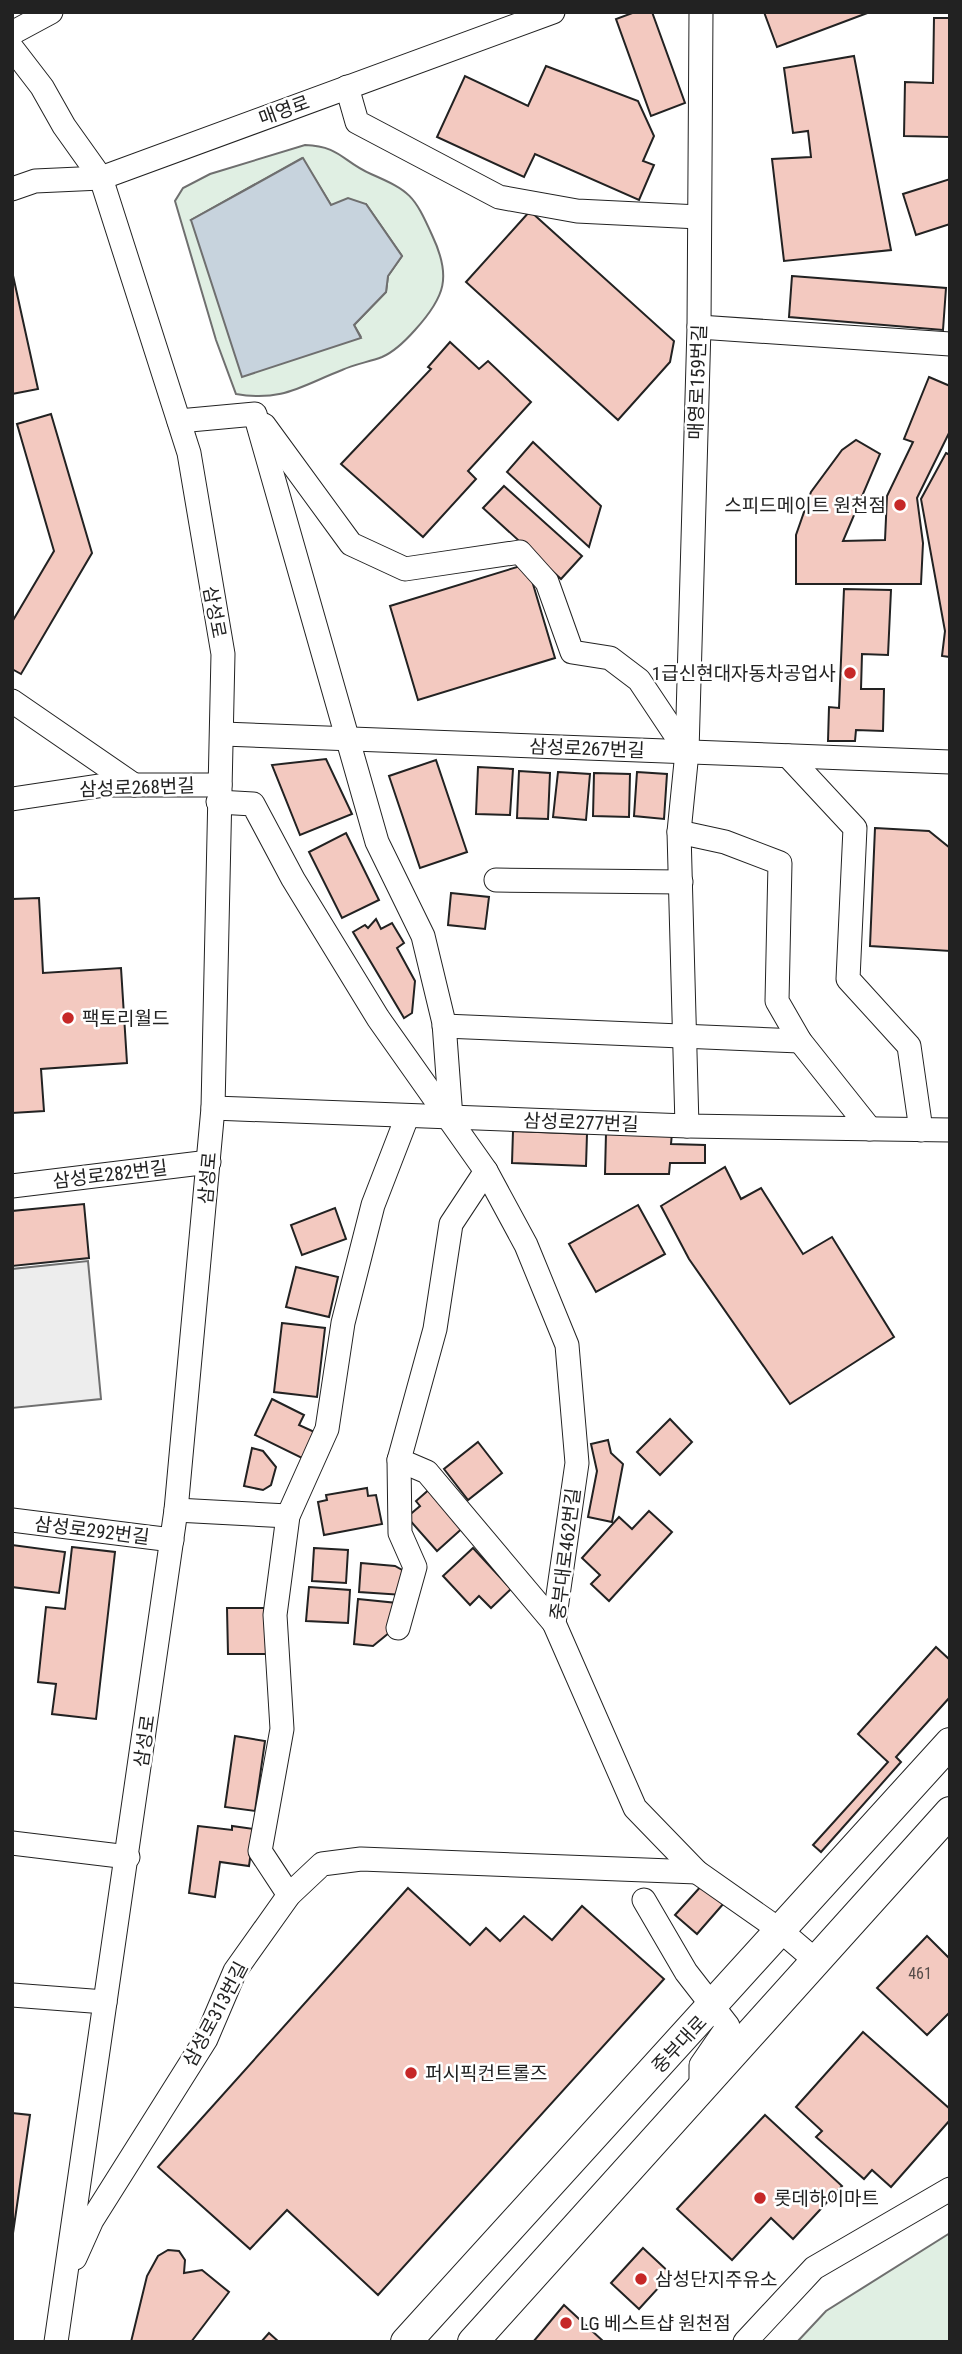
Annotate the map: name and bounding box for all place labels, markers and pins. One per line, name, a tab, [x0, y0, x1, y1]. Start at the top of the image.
place label: 스피드메이트 원천점	[724, 494, 886, 517]
marker: 스피드메이트 원천점	[892, 497, 908, 513]
place label: 1급신현대자동차공업사	[652, 662, 836, 685]
marker: 1급신현대자동차공업사	[842, 665, 858, 681]
place label: 팩토리월드	[82, 1007, 169, 1030]
marker: 팩토리월드	[60, 1010, 76, 1026]
place label: 퍼시픽컨트롤즈	[425, 2062, 547, 2085]
marker: 퍼시픽컨트롤즈	[403, 2065, 419, 2081]
place label: 롯데하이마트	[774, 2187, 879, 2210]
marker: 롯데하이마트	[752, 2190, 768, 2206]
place label: 삼성단지주유소	[655, 2268, 777, 2291]
marker: 삼성단지주유소	[633, 2271, 649, 2287]
place label: LG 베스트샵 원천점	[580, 2312, 731, 2335]
marker: LG 베스트샵 원천점	[558, 2315, 574, 2331]

